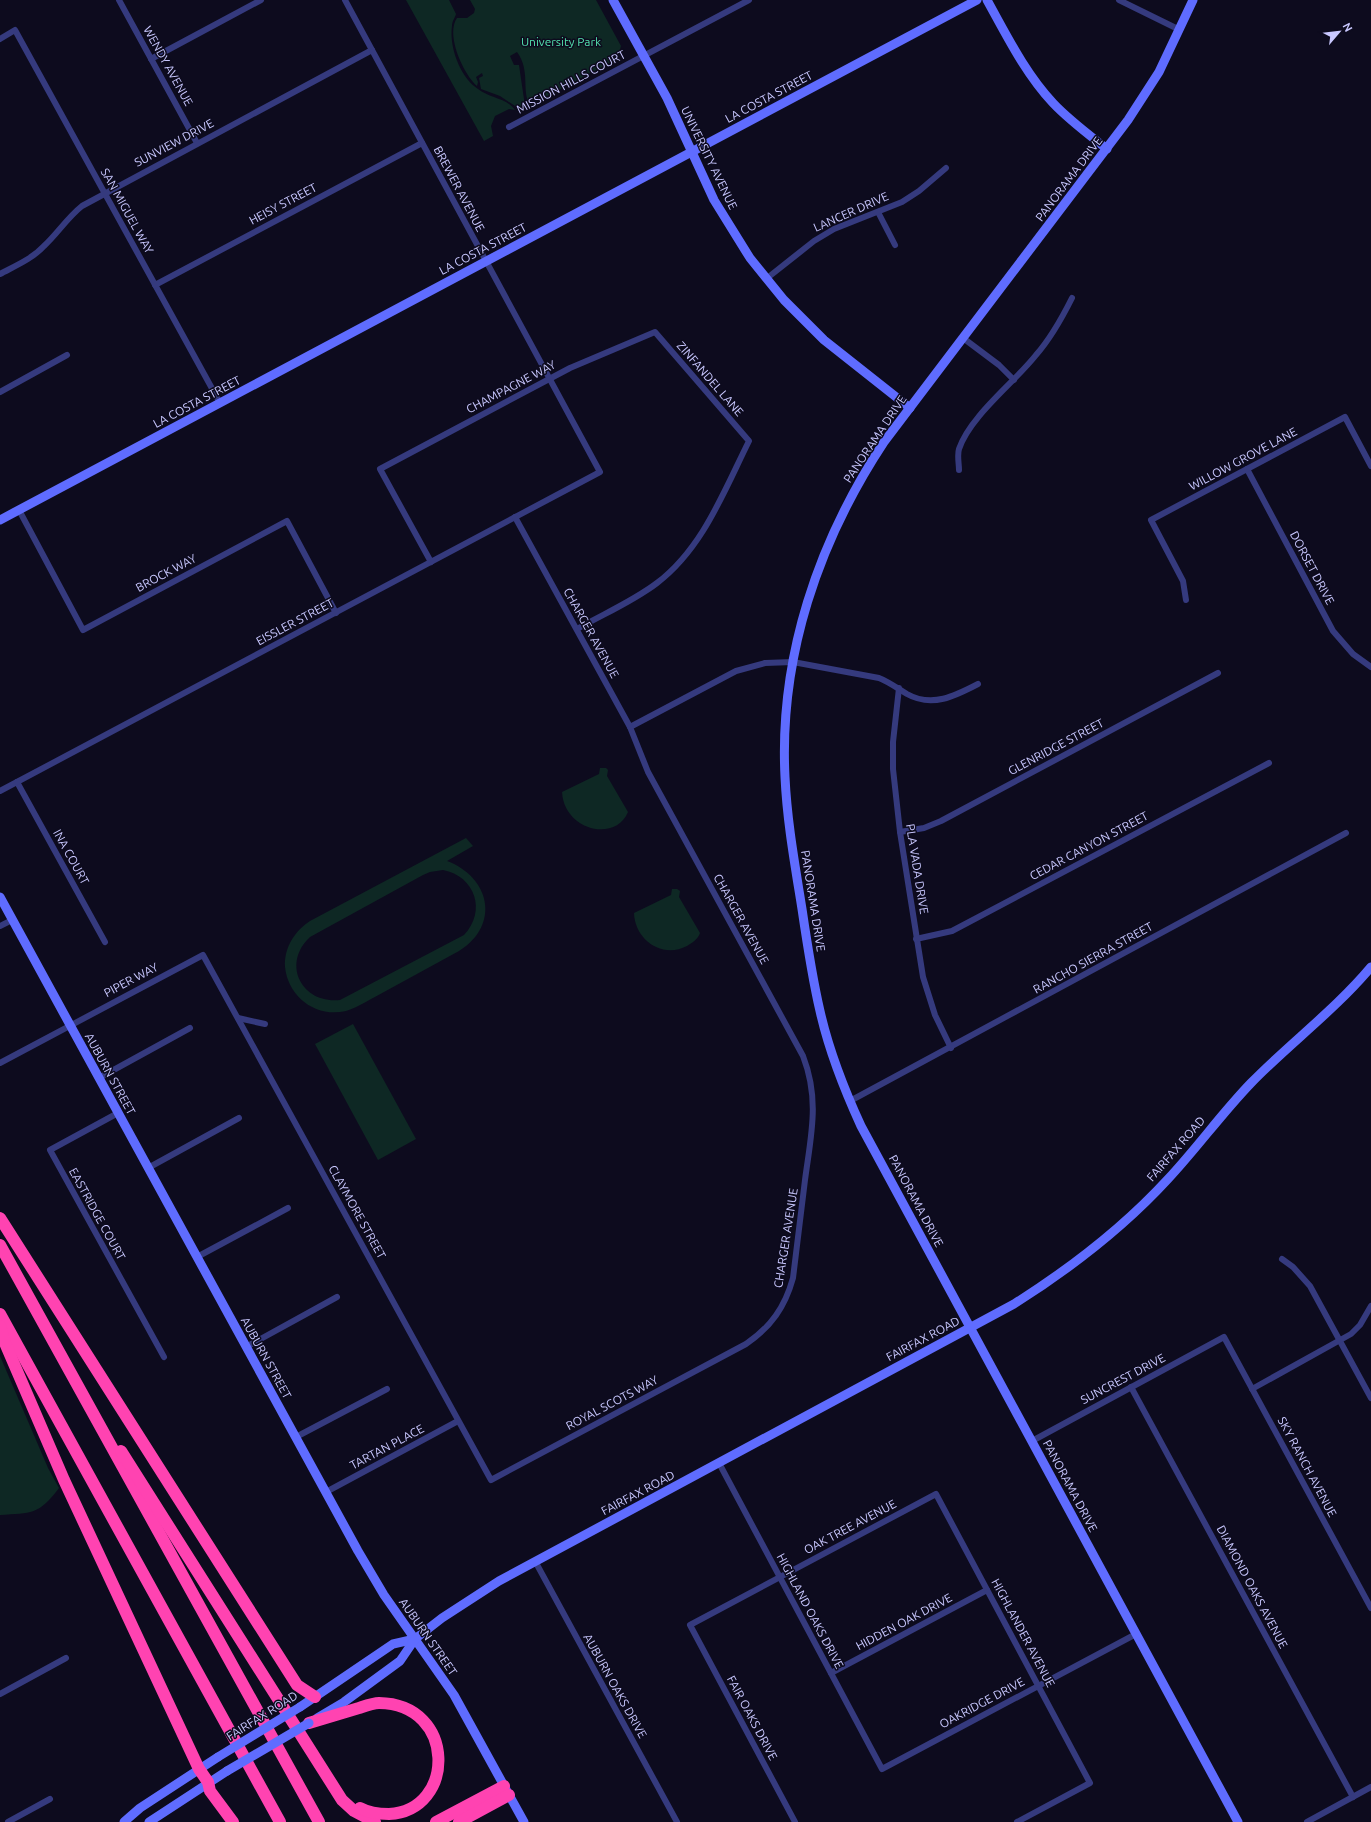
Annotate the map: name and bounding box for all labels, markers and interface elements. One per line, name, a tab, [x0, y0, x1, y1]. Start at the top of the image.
north arrow	[1319, 12, 1359, 52]
text: N	[1341, 21, 1355, 34]
street label: WENDY AVENUE	[141, 24, 196, 108]
park label: University Park	[521, 35, 601, 48]
street label: MISSION HILLS COURT	[514, 47, 628, 116]
street label: LA COSTA STREET	[723, 68, 815, 125]
street label: UNIVERSITY AVENUE	[679, 104, 740, 212]
street label: SUNVIEW DRIVE	[132, 116, 216, 169]
street label: PANORAMA DRIVE	[1033, 134, 1105, 223]
street label: BREWER AVENUE	[431, 144, 488, 234]
street label: SAN MIGUEL WAY	[99, 166, 156, 256]
street label: HEISY STREET	[247, 180, 319, 227]
street label: LANCER DRIVE	[811, 189, 890, 234]
street label: LA COSTA STREET	[437, 220, 529, 277]
street label: ZINFANDEL LANE	[675, 339, 746, 419]
street label: CHAMPAGNE WAY	[464, 358, 558, 416]
street label: LA COSTA STREET	[151, 373, 243, 430]
street label: PANORAMA DRIVE	[841, 392, 909, 485]
street label: WILLOW GROVE LANE	[1187, 424, 1299, 493]
street label: DORSET DRIVE	[1288, 529, 1337, 607]
street label: BROCK WAY	[133, 551, 198, 594]
street label: CHARGER AVENUE	[561, 585, 622, 680]
street label: EISSLER STREET	[254, 595, 336, 647]
street label: GLENRIDGE STREET	[1006, 716, 1106, 777]
street label: CEDAR CANYON STREET	[1027, 809, 1150, 882]
street label: PLA VADA DRIVE	[904, 823, 931, 915]
street label: INA COURT	[51, 827, 92, 887]
street label: PANORAMA DRIVE	[799, 849, 828, 953]
street label: CHARGER AVENUE	[711, 871, 772, 966]
street label: RANCHO SIERRA STREET	[1031, 919, 1155, 996]
street label: PIPER WAY	[102, 960, 160, 999]
street label: AUBURN STREET	[83, 1031, 138, 1117]
street label: FAIRFAX ROAD	[1144, 1114, 1207, 1184]
street label: PANORAMA DRIVE	[887, 1153, 946, 1249]
street label: CLAYMORE STREET	[326, 1163, 389, 1261]
street label: EASTRIDGE COURT	[67, 1165, 128, 1262]
street label: CHARGER AVENUE	[771, 1187, 800, 1289]
street label: FAIRFAX ROAD	[884, 1314, 962, 1363]
street label: AUBURN STREET	[239, 1315, 294, 1401]
street label: SUNCREST DRIVE	[1078, 1351, 1167, 1406]
street label: ROYAL SCOTS WAY	[564, 1373, 660, 1432]
street label: SKY RANCH AVENUE	[1276, 1415, 1339, 1519]
street label: TARTAN PLACE	[348, 1421, 426, 1472]
street label: PANORAMA DRIVE	[1041, 1438, 1100, 1534]
street label: FAIRFAX ROAD	[599, 1468, 677, 1517]
street label: OAK TREE AVENUE	[801, 1497, 898, 1556]
street label: DIAMOND OAKS AVENUE	[1214, 1523, 1291, 1651]
street label: HIGHLAND OAKS DRIVE	[775, 1551, 846, 1671]
street label: HIGHLANDER AVENUE	[989, 1576, 1058, 1689]
street label: HIDDEN OAK DRIVE	[854, 1591, 954, 1652]
street label: AUBURN STREET	[397, 1596, 460, 1678]
street label: AUBURN OAKS DRIVE	[581, 1631, 650, 1740]
street label: FAIR OAKS DRIVE	[725, 1673, 780, 1762]
street label: OAKRIDGE DRIVE	[937, 1675, 1027, 1730]
street label: FAIRFAX ROAD	[224, 1689, 300, 1743]

